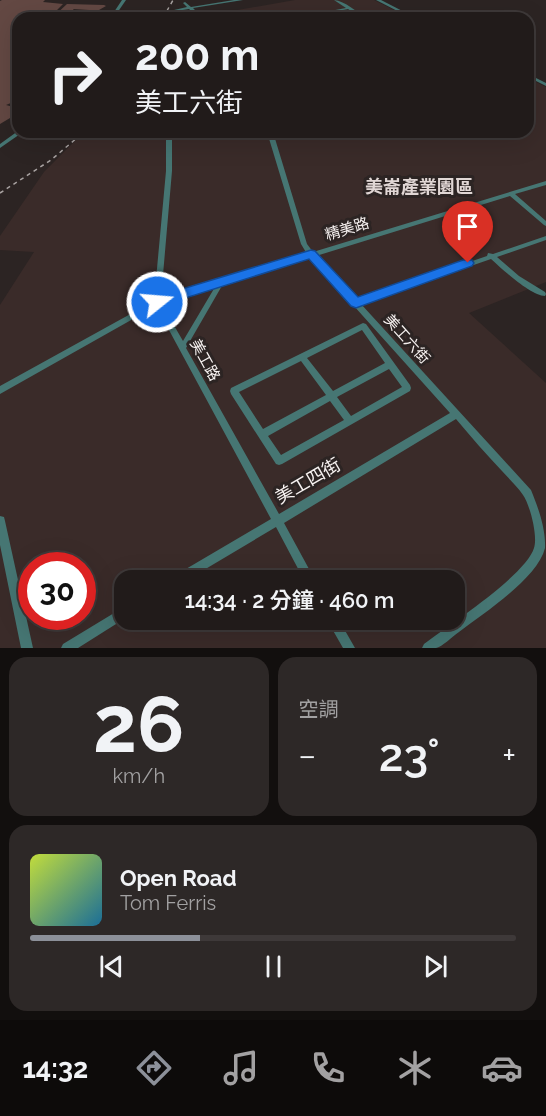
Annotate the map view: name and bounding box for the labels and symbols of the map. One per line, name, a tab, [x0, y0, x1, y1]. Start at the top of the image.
district label: 美崙產業園區	[365, 176, 473, 197]
pin	[442, 201, 493, 263]
street label: 精美路	[323, 214, 371, 244]
position arrow	[125, 270, 189, 334]
street label: 美工六街	[380, 311, 434, 367]
street label: 美工路	[186, 336, 224, 384]
street label: 美工四街	[271, 453, 344, 508]
speed limit sign: 30	[18, 552, 96, 630]

